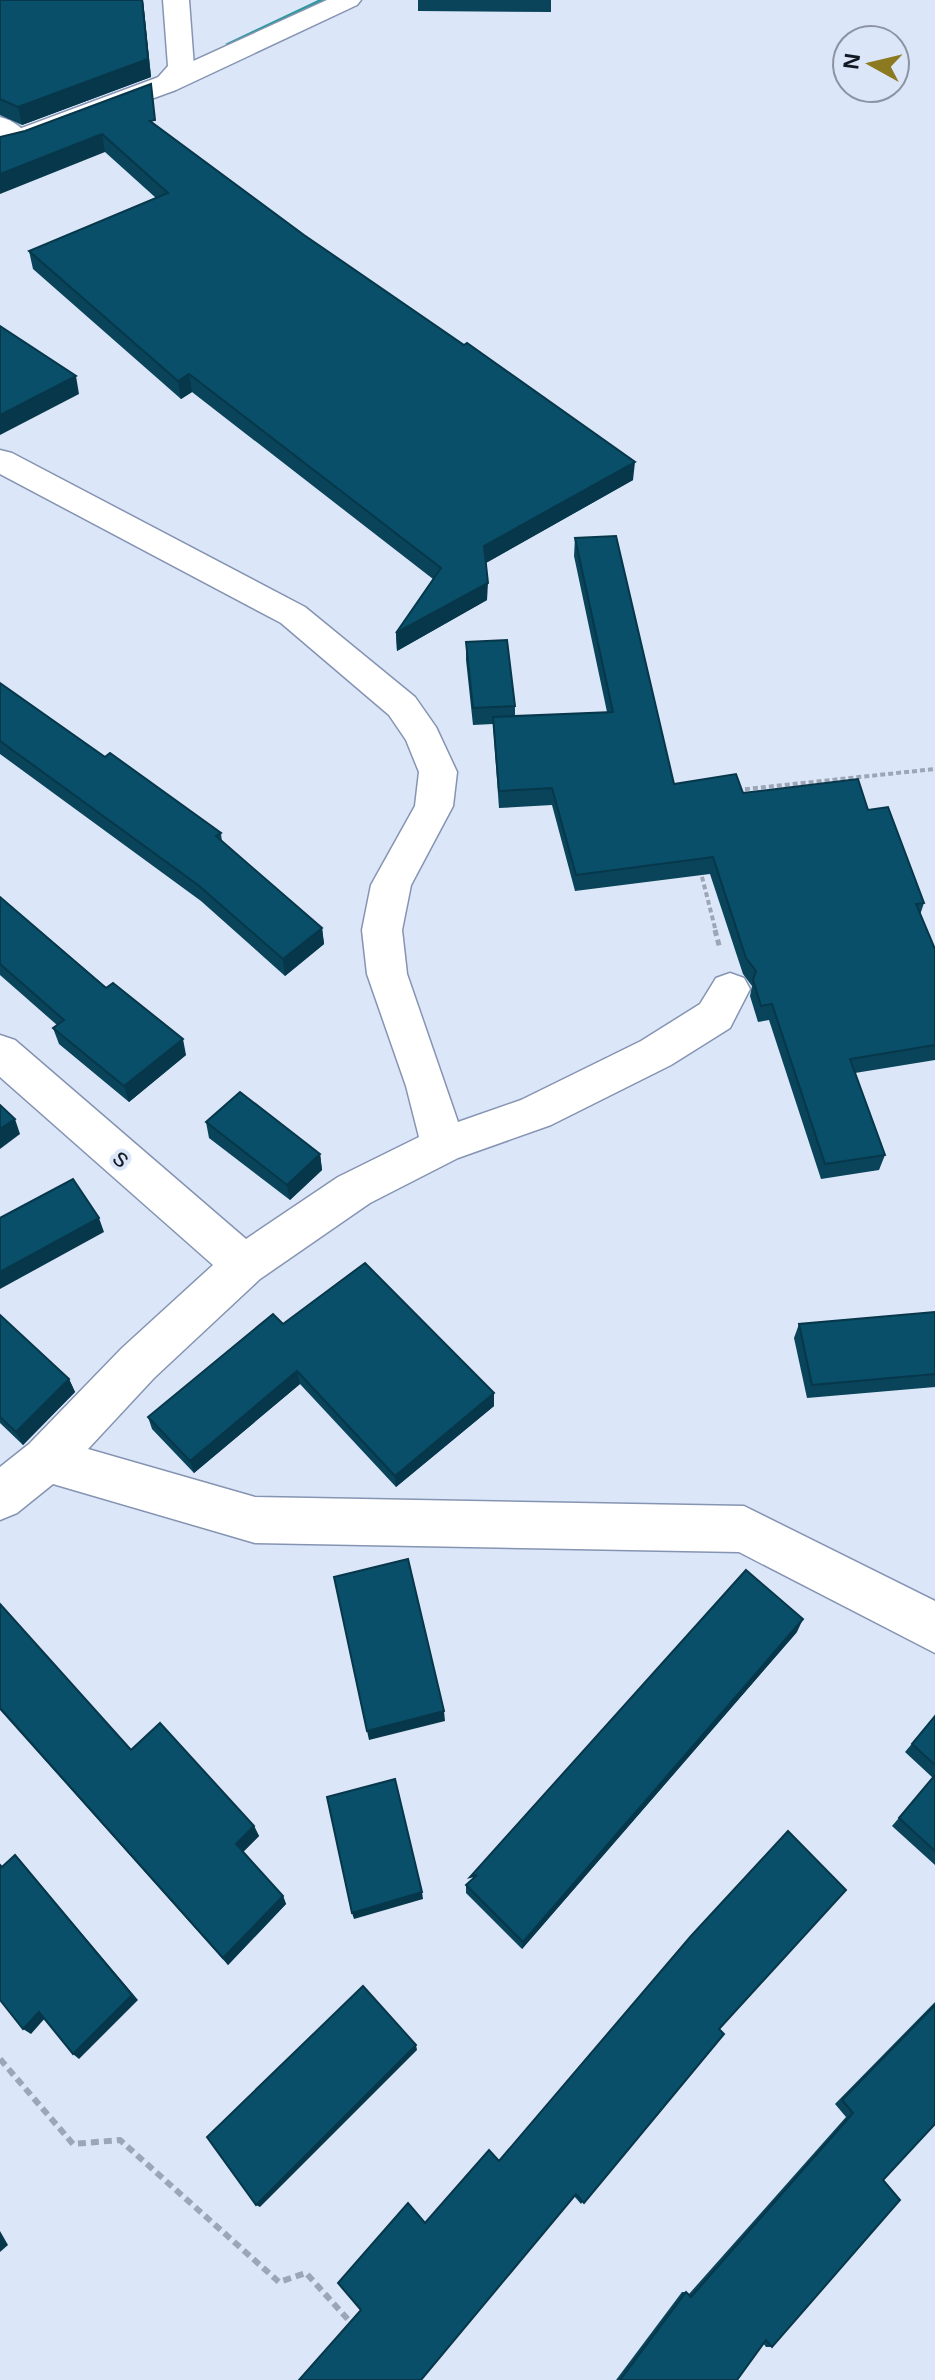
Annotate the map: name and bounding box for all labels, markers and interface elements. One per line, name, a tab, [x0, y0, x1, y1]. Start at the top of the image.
north arrow	[831, 24, 911, 104]
text: N	[838, 52, 865, 71]
street label: s	[107, 1142, 137, 1174]

